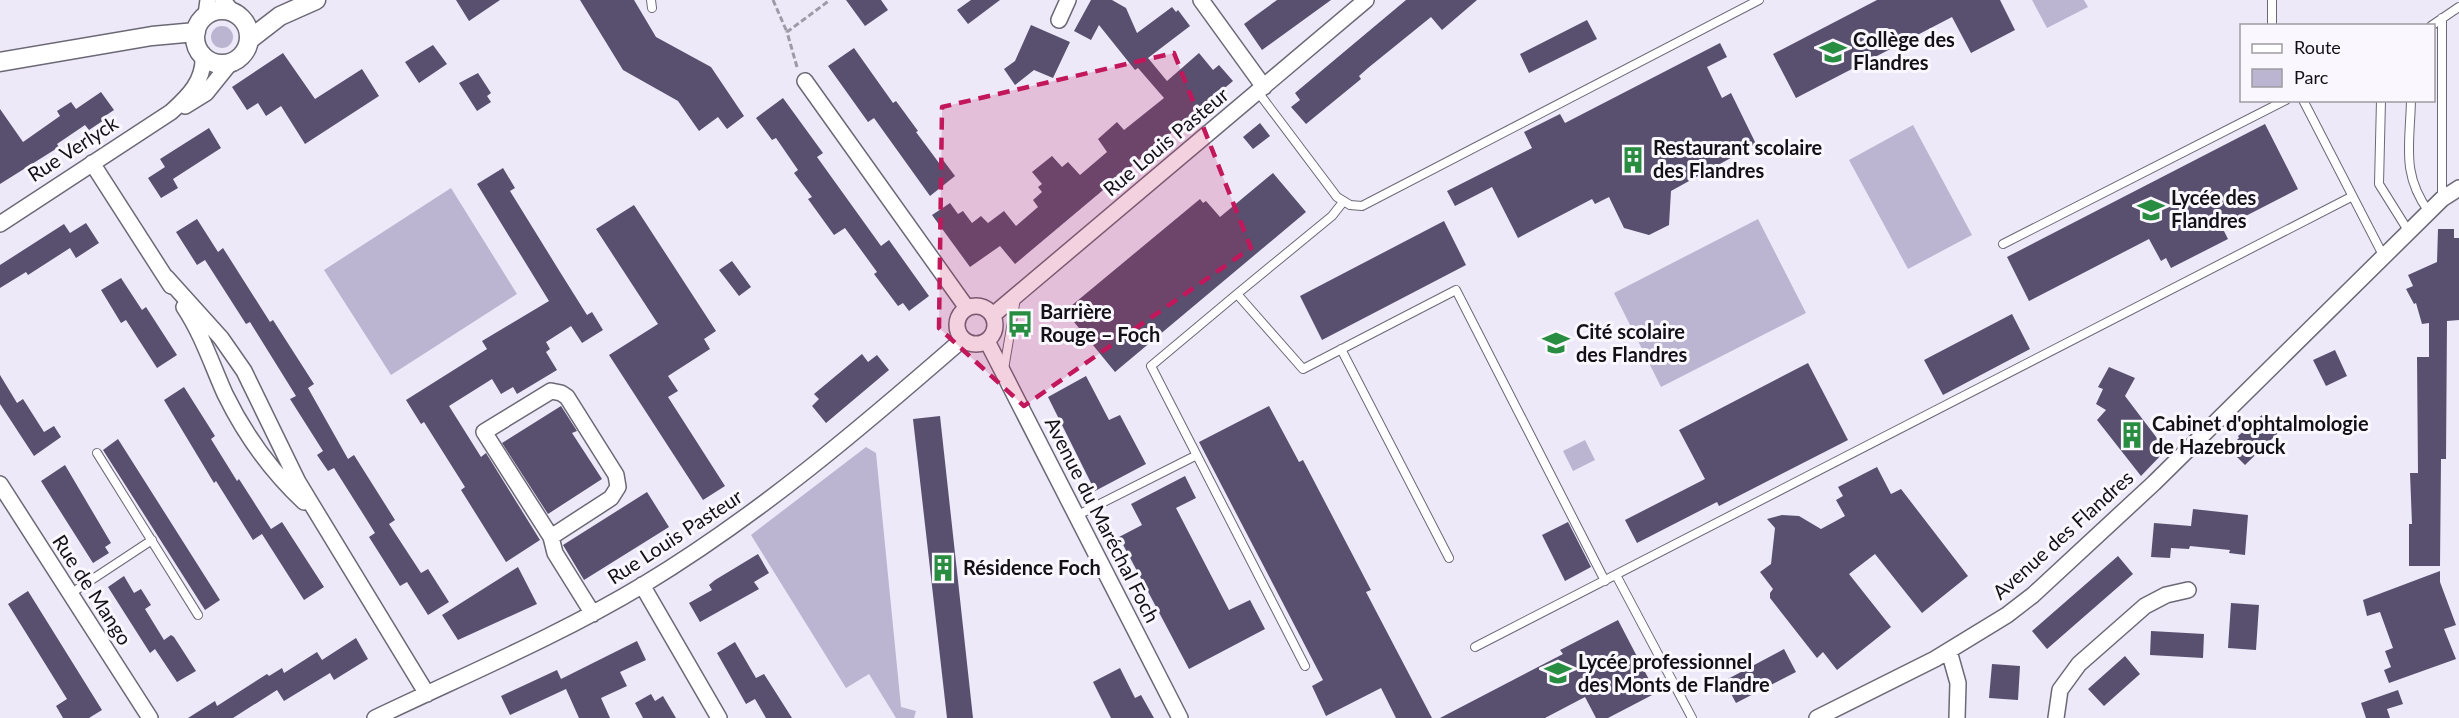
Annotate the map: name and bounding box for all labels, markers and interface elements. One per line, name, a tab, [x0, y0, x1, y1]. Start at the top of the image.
legend	[2240, 24, 2435, 102]
place label: Collège des Flandres	[1853, 27, 1955, 74]
text: Route	[2294, 36, 2341, 58]
school or university icon: Collège des Flandres	[1818, 37, 1848, 67]
text: Parc	[2294, 66, 2329, 88]
street label: Rue Louis Pasteur	[1098, 81, 1233, 201]
street label: Rue Verlyck	[23, 110, 123, 186]
place label: Restaurant scolaire des Flandres	[1653, 135, 1823, 182]
building icon: Restaurant scolaire des Flandres	[1618, 145, 1648, 175]
place label: Lycée des Flandres	[2171, 185, 2257, 232]
school or university icon: Lycée des Flandres	[2136, 195, 2166, 225]
place label: Barrière Rouge – Foch	[1040, 299, 1160, 346]
bus stop icon: Barrière Rouge – Foch	[1005, 309, 1035, 339]
place label: Cité scolaire des Flandres	[1576, 319, 1687, 366]
school or university icon: Cité scolaire des Flandres	[1541, 328, 1571, 358]
place label: Cabinet d'ophtalmologie de Hazebrouck	[2152, 411, 2369, 458]
street label: Avenue du Maréchal Foch	[1041, 413, 1165, 626]
building icon: Cabinet d'ophtalmologie de Hazebrouck	[2117, 420, 2147, 450]
street label: Avenue des Flandres	[1987, 465, 2138, 604]
street label: Rue Louis Pasteur	[603, 483, 747, 589]
street label: Rue de Mango	[48, 530, 137, 649]
building icon: Résidence Foch	[928, 553, 958, 583]
place label: Résidence Foch	[963, 555, 1101, 579]
place label: Lycée professionnel des Monts de Flandre	[1578, 649, 1770, 696]
school or university icon: Lycée professionnel des Monts de Flandre	[1543, 658, 1573, 688]

